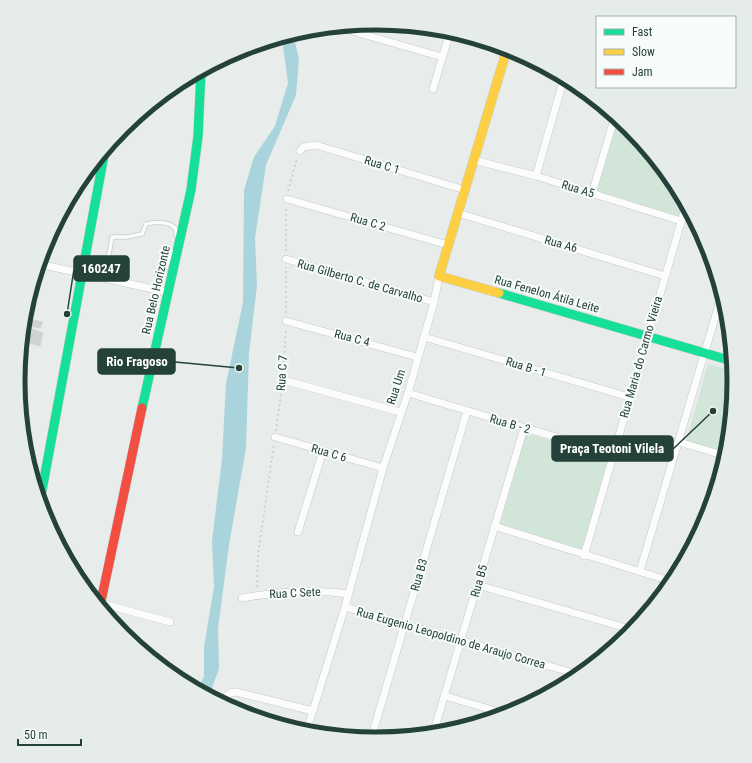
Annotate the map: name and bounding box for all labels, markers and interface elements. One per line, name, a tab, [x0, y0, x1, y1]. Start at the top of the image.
legend	[596, 16, 736, 88]
text: Fast	[632, 25, 653, 39]
text: Slow	[632, 45, 655, 59]
text: Jam	[632, 65, 653, 79]
street label: Rua C 1	[363, 153, 401, 177]
street label: Rua A5	[560, 177, 596, 201]
street label: Rua C 2	[349, 210, 387, 234]
street label: Rua A6	[543, 233, 579, 255]
street label: Rua Belo Horizonte	[139, 244, 173, 336]
callout: 160247	[74, 256, 129, 281]
street label: Rua Gilberto C. de Carvalho	[296, 256, 424, 306]
text: 160247	[81, 261, 121, 276]
street label: Rua Fenelon Átila Leite	[493, 271, 602, 316]
street label: Rua Maria do Carmo Vieira	[617, 294, 665, 420]
street label: Rua C 4	[333, 327, 371, 349]
callout: Rio Fragoso	[98, 349, 175, 374]
text: Rio Fragoso	[106, 354, 168, 369]
street label: Rua C 7	[274, 354, 290, 392]
street label: Rua B - 1	[504, 354, 548, 380]
street label: Rua Um	[384, 368, 408, 406]
street label: Rua B - 2	[488, 412, 532, 436]
callout: Praça Teotoni Vilela	[552, 436, 673, 461]
street label: Rua C 6	[310, 441, 348, 465]
text: Praça Teotoni Vilela	[560, 441, 664, 456]
street label: Rua B3	[408, 557, 430, 593]
street label: Rua B5	[468, 563, 490, 599]
street label: Rua C Sete	[269, 585, 321, 601]
street label: Rua Eugenio Leopoldino de Araujo Correa	[355, 604, 547, 672]
scale bar	[18, 721, 81, 747]
text: 50 m	[24, 728, 48, 742]

